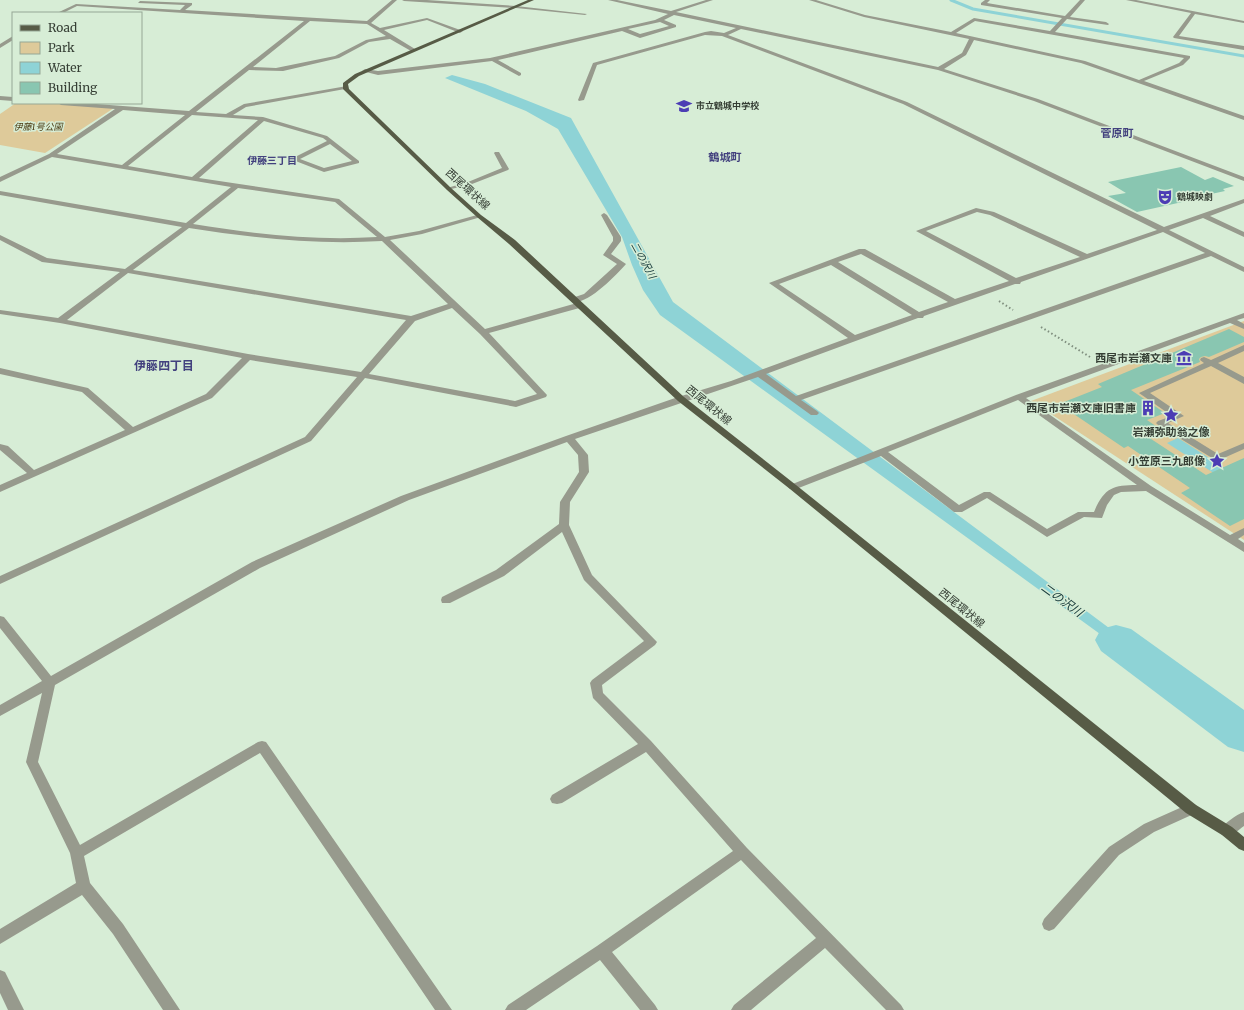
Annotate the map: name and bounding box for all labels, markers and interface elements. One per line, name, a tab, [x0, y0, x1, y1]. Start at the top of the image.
legend	[12, 12, 142, 104]
text: Road	[48, 20, 77, 35]
text: Park	[48, 40, 75, 55]
text: Water	[47, 60, 83, 75]
text: Building	[48, 80, 98, 95]
school or university icon: 市立鶴城中学校	[675, 97, 693, 115]
place label: 市立鶴城中学校	[696, 100, 760, 111]
park label: 伊藤1号公園	[14, 121, 64, 132]
district label: 菅原町	[1101, 126, 1134, 140]
district label: 鶴城町	[708, 150, 742, 164]
district label: 伊藤三丁目	[247, 154, 297, 167]
street label: 西尾環状線	[443, 165, 493, 213]
theatre icon: 鶴城映劇	[1156, 188, 1174, 206]
place label: 鶴城映劇	[1176, 191, 1213, 202]
water label: 二の沢川	[628, 240, 659, 282]
museum icon: 西尾市岩瀬文庫	[1175, 349, 1193, 367]
place label: 西尾市岩瀬文庫	[1095, 351, 1172, 365]
district label: 伊藤四丁目	[134, 358, 194, 373]
street label: 西尾環状線	[683, 382, 735, 428]
building icon: 西尾市岩瀬文庫旧書庫	[1139, 399, 1157, 417]
place label: 西尾市岩瀬文庫旧書庫	[1026, 401, 1136, 415]
place icon: 岩瀬弥助翁之像	[1162, 406, 1180, 424]
place label: 岩瀬弥助翁之像	[1133, 425, 1210, 439]
place icon: 小笠原三九郎像	[1208, 452, 1226, 470]
place label: 小笠原三九郎像	[1128, 454, 1205, 468]
water label: 二の沢川	[1038, 579, 1088, 621]
street label: 西尾環状線	[936, 585, 988, 631]

